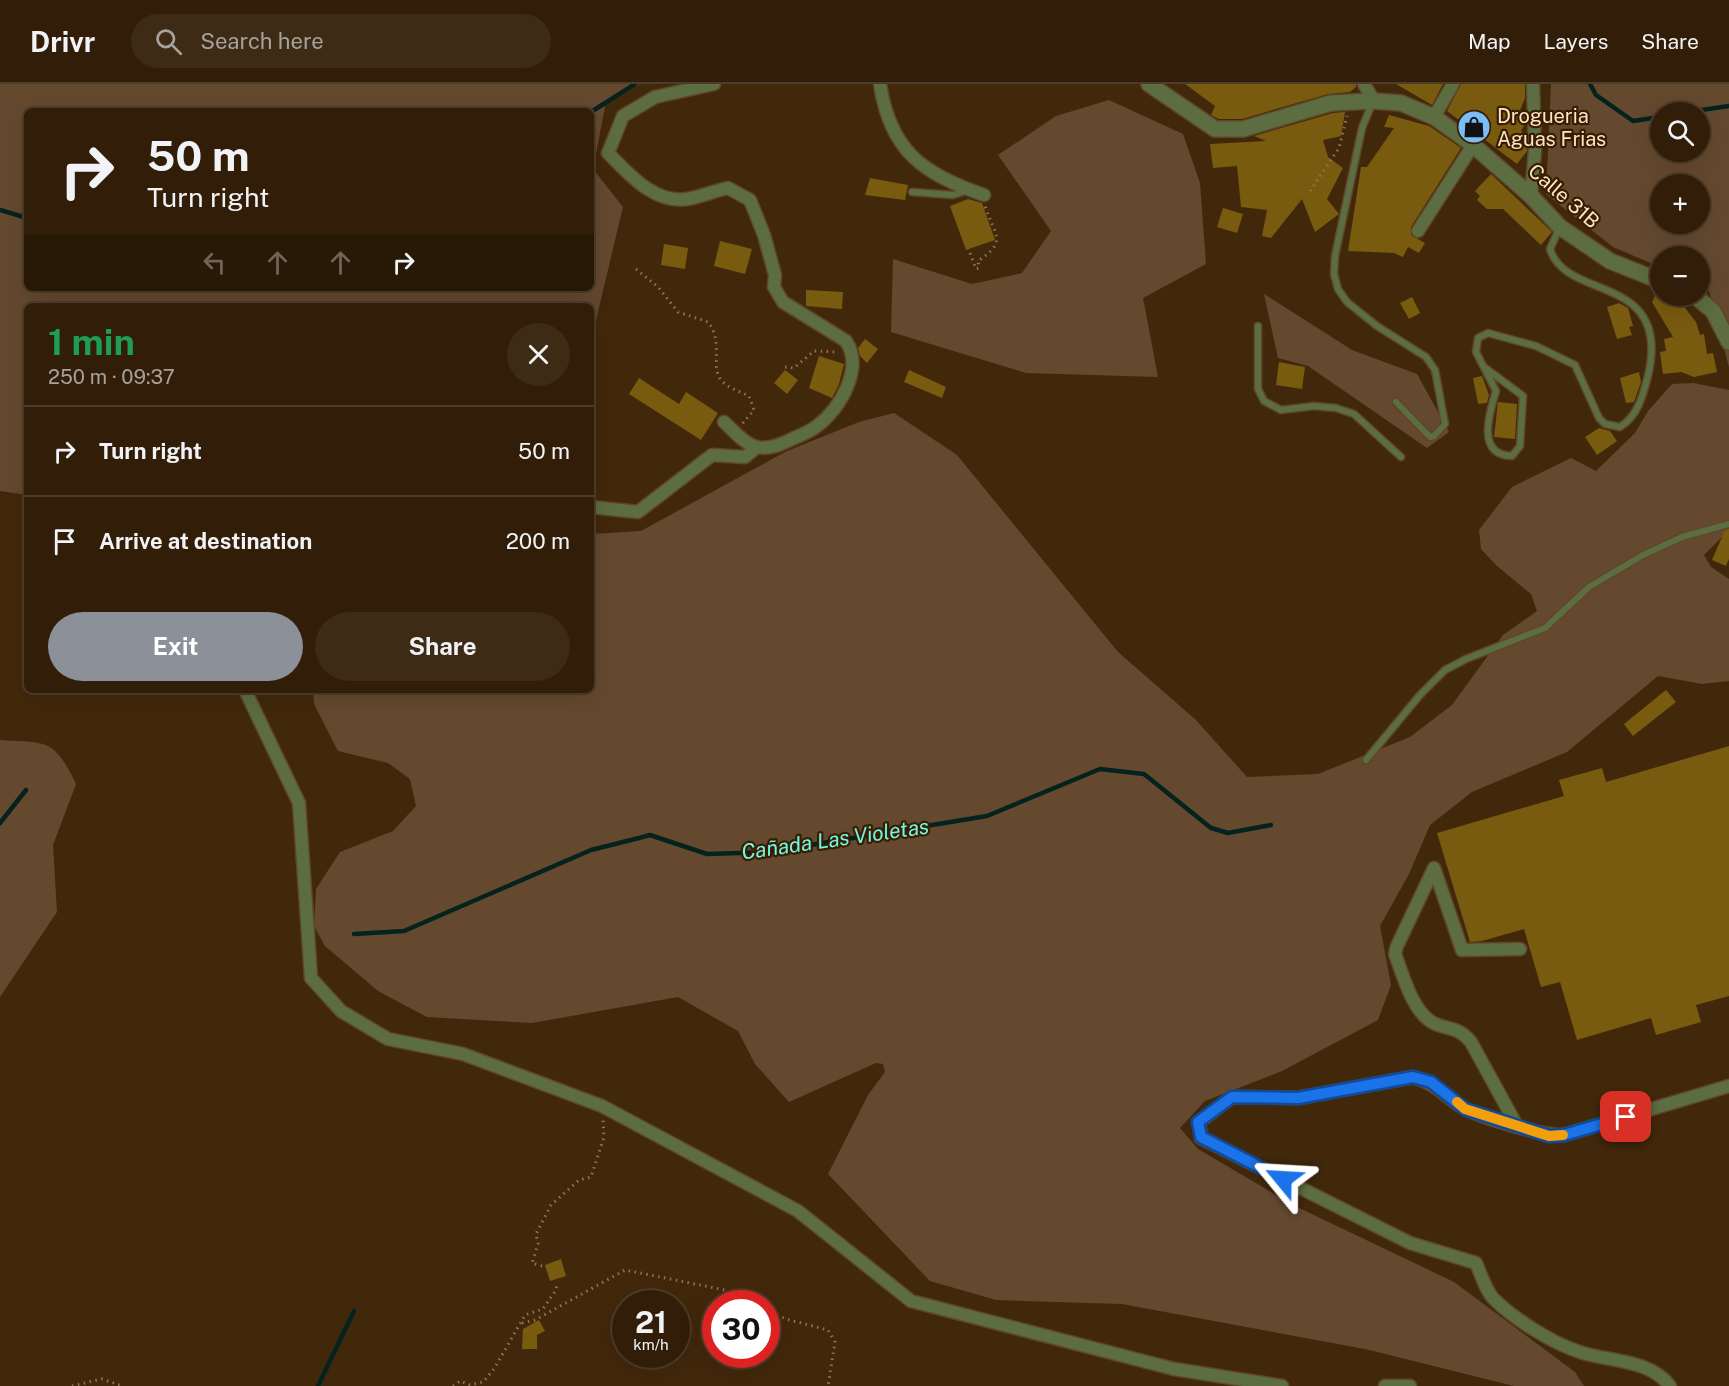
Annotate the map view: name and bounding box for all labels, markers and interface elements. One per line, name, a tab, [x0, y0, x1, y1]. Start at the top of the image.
search box	[131, 14, 551, 68]
text: Drivr	[30, 25, 95, 58]
icon: search	[152, 25, 185, 58]
text: Search here	[200, 28, 324, 54]
text: Map	[1468, 29, 1511, 54]
text: Layers	[1544, 29, 1608, 54]
text: Share	[1641, 29, 1699, 54]
map controls	[1650, 102, 1710, 306]
button: search	[1650, 102, 1710, 162]
place label: Drogueria Aguas Frias	[1497, 104, 1606, 151]
shop icon: Drogueria Aguas Frias	[1456, 109, 1492, 145]
text: 50 m	[147, 131, 250, 180]
icon: right	[48, 132, 126, 210]
street label: Calle 31B	[1524, 159, 1604, 233]
button: +	[1650, 174, 1710, 234]
text: Turn right	[147, 181, 270, 213]
icon: left	[198, 246, 231, 279]
icon: ahead	[261, 246, 294, 279]
icon: ahead	[324, 246, 357, 279]
icon: right	[387, 246, 420, 279]
button: −	[1650, 246, 1710, 306]
text: 1 min	[48, 321, 135, 363]
button: close	[507, 323, 570, 386]
text: 250 m · 09:37	[48, 365, 175, 389]
icon: right	[48, 435, 81, 468]
text: Turn right	[99, 438, 202, 464]
text: 50 m	[518, 438, 570, 464]
icon: arrive	[48, 525, 81, 558]
text: Arrive at destination	[99, 528, 312, 554]
text: 200 m	[506, 528, 570, 554]
button: Exit	[48, 612, 303, 681]
button: Share	[315, 612, 570, 681]
water label: Cañada Las Violetas	[740, 813, 930, 865]
pin	[1600, 1091, 1651, 1142]
icon: arrive	[1609, 1100, 1642, 1133]
position arrow	[1251, 1147, 1315, 1211]
speed limit sign: 30	[702, 1290, 780, 1368]
text: 21	[635, 1304, 667, 1340]
text: km/h	[633, 1336, 669, 1353]

